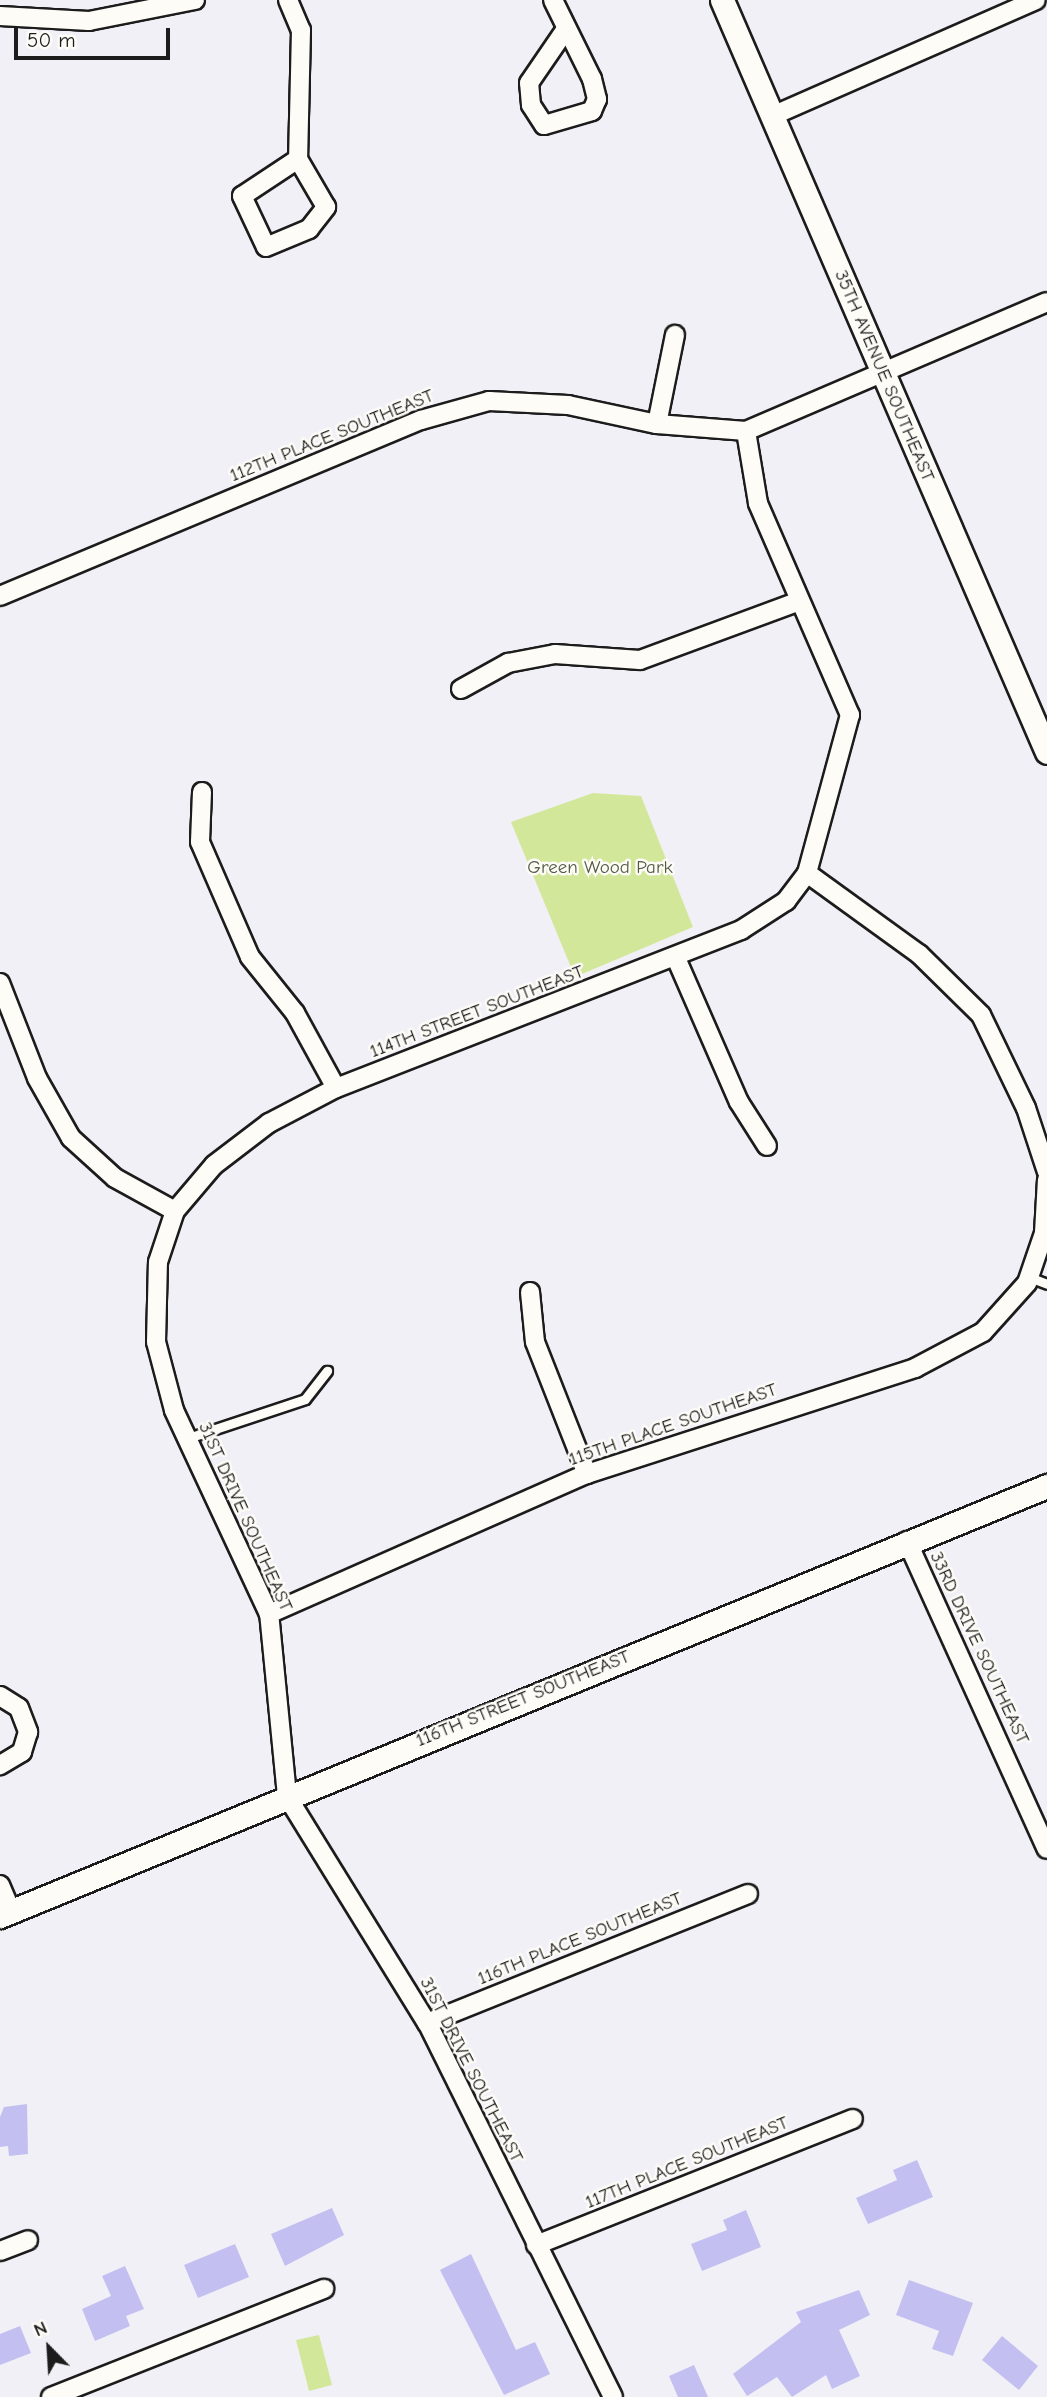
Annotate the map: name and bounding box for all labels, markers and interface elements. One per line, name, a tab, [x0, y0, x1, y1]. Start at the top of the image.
scale bar	[18, 14, 173, 58]
text: 50 m	[27, 28, 76, 52]
street label: 35TH AVENUE SOUTHEAST	[829, 267, 939, 485]
street label: 112TH PLACE SOUTHEAST	[227, 385, 437, 487]
park label: Green Wood Park	[527, 857, 673, 879]
street label: 114TH STREET SOUTHEAST	[367, 961, 587, 1063]
street label: 115TH PLACE SOUTHEAST	[566, 1379, 780, 1471]
street label: 31ST DRIVE SOUTHEAST	[193, 1419, 297, 1615]
street label: 33RD DRIVE SOUTHEAST	[924, 1548, 1034, 1748]
street label: 116TH STREET SOUTHEAST	[413, 1646, 633, 1752]
street label: 116TH PLACE SOUTHEAST	[475, 1888, 685, 1990]
street label: 31ST DRIVE SOUTHEAST	[414, 1974, 528, 2166]
street label: 117TH PLACE SOUTHEAST	[582, 2112, 792, 2214]
north arrow	[14, 2313, 84, 2383]
text: N	[30, 2316, 51, 2341]

